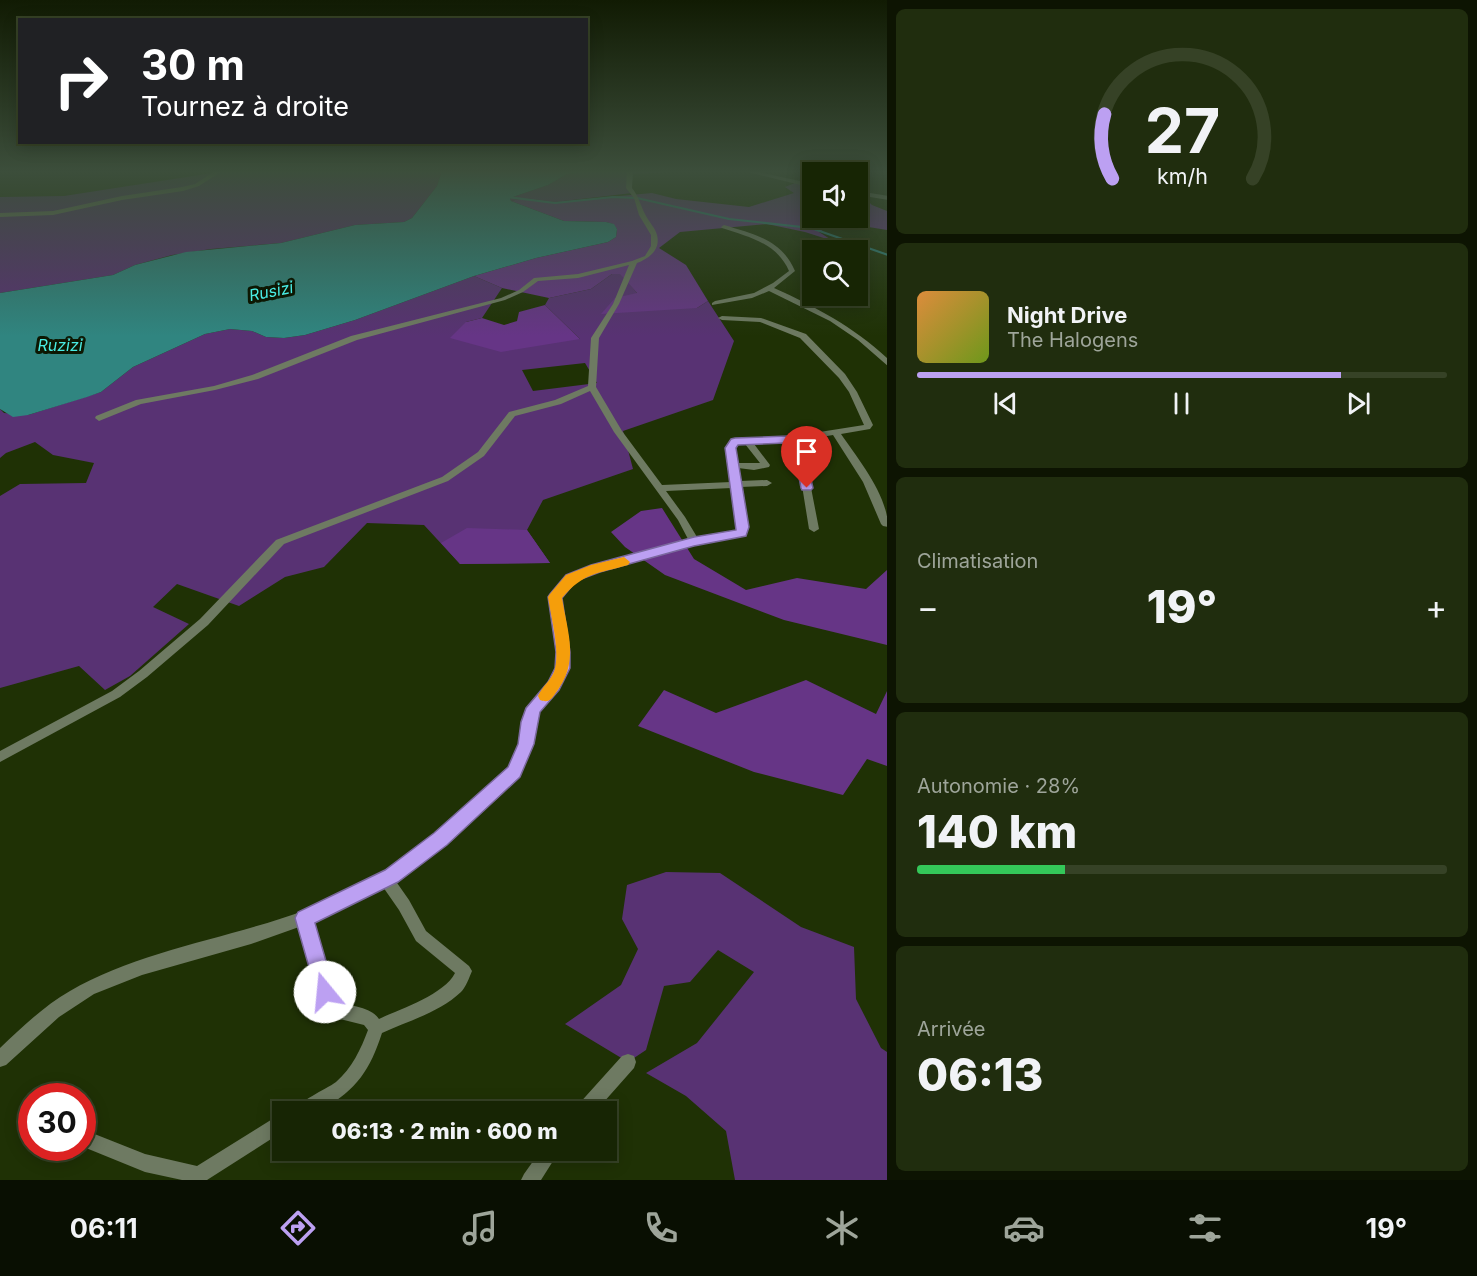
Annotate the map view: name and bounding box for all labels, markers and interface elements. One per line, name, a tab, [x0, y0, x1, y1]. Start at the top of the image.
text: 30 m	[141, 39, 245, 90]
icon: right	[42, 42, 120, 120]
text: Tournez à droite	[141, 90, 349, 123]
text: 27	[1144, 93, 1220, 168]
map controls	[802, 162, 868, 306]
button: sound	[802, 162, 868, 228]
text: km/h	[1157, 163, 1207, 189]
button: search	[802, 240, 868, 306]
water label: Rusizi	[247, 277, 296, 305]
text: Night Drive	[1007, 302, 1127, 328]
text: The Halogens	[1007, 328, 1138, 352]
water label: Ruzizi	[37, 335, 84, 355]
icon: previous	[989, 387, 1022, 420]
icon: pause	[1165, 387, 1198, 420]
icon: next	[1342, 387, 1375, 420]
pin	[781, 426, 832, 488]
icon: arrive	[790, 435, 823, 468]
text: Climatisation	[917, 549, 1038, 573]
text: 19°	[1147, 579, 1217, 634]
text: −	[917, 587, 939, 627]
text: +	[1425, 587, 1447, 627]
text: Autonomie · 28%	[917, 774, 1080, 798]
text: 140 km	[917, 804, 1077, 859]
position arrow	[293, 960, 357, 1024]
text: Arrivée	[917, 1017, 986, 1041]
text: 06:13	[917, 1047, 1043, 1102]
speed limit sign: 30	[18, 1083, 96, 1161]
text: 06:13 · 2 min · 600 m	[331, 1118, 558, 1144]
icon: directions	[277, 1207, 319, 1249]
icon: music	[459, 1207, 501, 1249]
icon: phone	[640, 1207, 682, 1249]
icon: climate	[821, 1207, 863, 1249]
icon: car	[1003, 1207, 1045, 1249]
icon: filters	[1184, 1207, 1226, 1249]
text: 06:11	[70, 1212, 138, 1245]
text: 19°	[1366, 1212, 1407, 1245]

